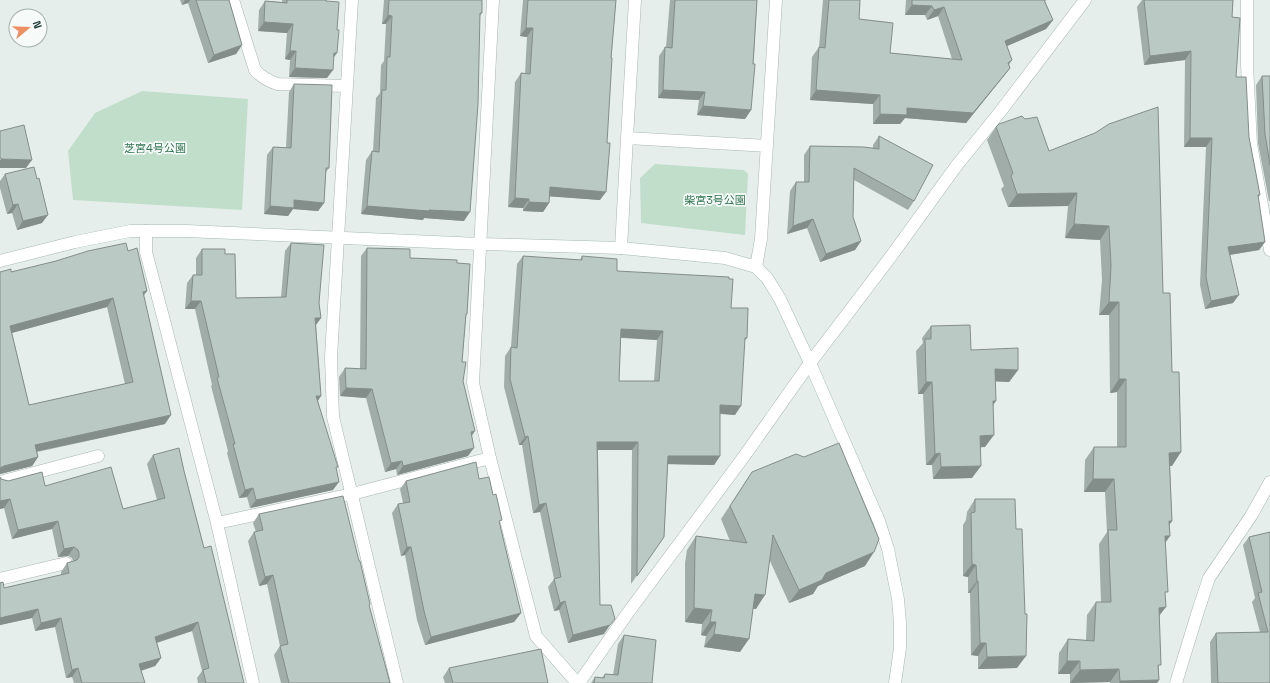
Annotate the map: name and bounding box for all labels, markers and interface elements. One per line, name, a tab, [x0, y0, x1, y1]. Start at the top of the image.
north arrow	[8, 8, 48, 48]
text: N	[30, 19, 45, 31]
park label: 芝宮4号公園	[124, 141, 186, 155]
park label: 柴宮3号公園	[684, 193, 746, 207]

